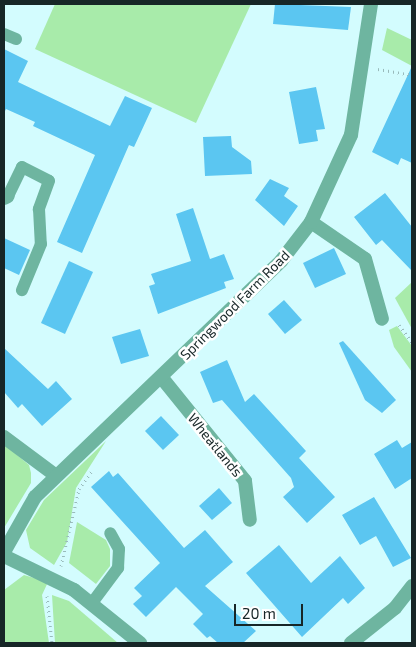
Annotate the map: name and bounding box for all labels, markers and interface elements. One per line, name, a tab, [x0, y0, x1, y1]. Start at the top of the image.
street label: Springwood Farm Road	[177, 247, 293, 363]
street label: Wheatlands	[184, 410, 246, 480]
scale bar	[236, 594, 305, 626]
text: 20 m	[242, 604, 276, 622]

